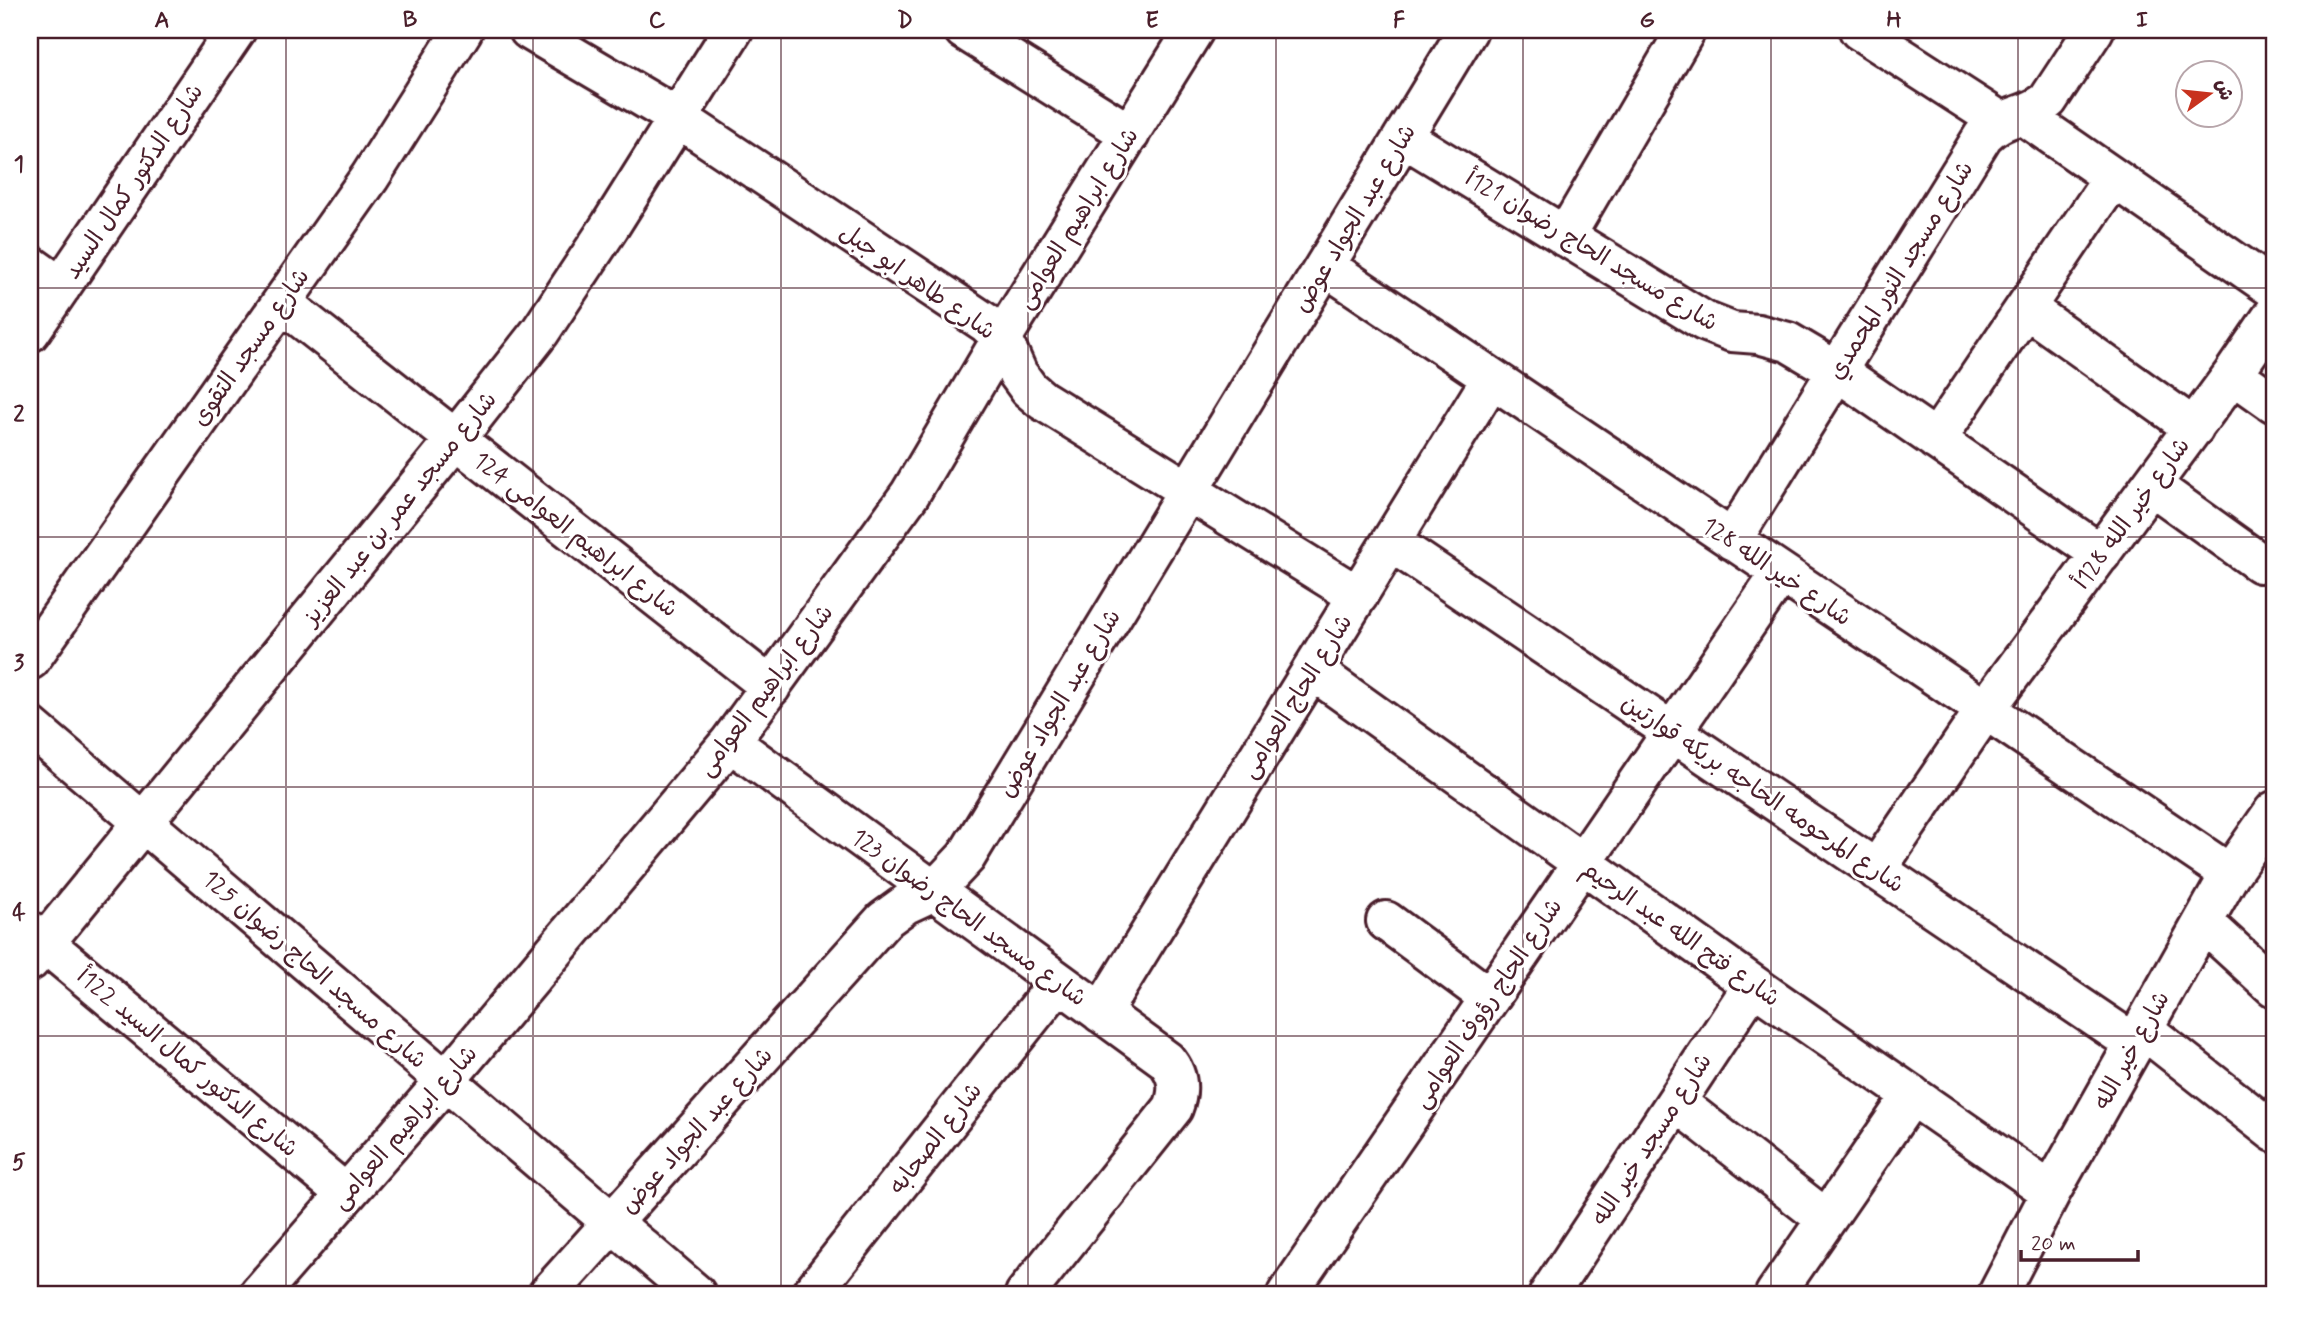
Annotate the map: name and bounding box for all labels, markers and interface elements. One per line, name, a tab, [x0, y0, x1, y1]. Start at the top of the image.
text: A	[154, 6, 170, 36]
text: B	[403, 6, 418, 36]
text: C	[649, 6, 666, 36]
text: D	[897, 6, 913, 36]
text: E	[1145, 6, 1159, 36]
text: F	[1393, 6, 1405, 36]
text: G	[1639, 6, 1655, 36]
text: H	[1886, 6, 1902, 36]
text: I	[2136, 6, 2148, 36]
north arrow	[2174, 60, 2244, 130]
text: ش	[2209, 77, 2239, 103]
street label: شارع الدكتور كمال السيد	[57, 78, 211, 286]
street label: شارع عبد الجواد عوض	[1287, 119, 1424, 319]
street label: شارع ابراهيم العوامى	[1010, 122, 1147, 316]
text: 1	[14, 150, 24, 180]
street label: شارع مسجد النور المحمدي	[1821, 156, 1981, 386]
street label: شارع مسجد الحاج رضوان 121أ	[1459, 163, 1724, 339]
street label: شارع طاهر ابو جبل	[833, 217, 1001, 348]
street label: شارع مسجد التقوى	[185, 263, 317, 433]
street label: شارع مسجد عمر بن عبد العزيز	[295, 385, 504, 634]
text: 2	[13, 400, 25, 430]
street label: شارع خير الله 128أ	[2066, 431, 2198, 596]
street label: شارع ابراهيم العوامى 124	[466, 445, 684, 626]
street label: شارع خير الله 128	[1695, 511, 1857, 634]
street label: شارع ابراهيم العوامى	[691, 599, 842, 784]
street label: شارع عبد الجواد عوض	[992, 604, 1129, 804]
street label: شارع الحاج العوامى	[1234, 609, 1360, 785]
text: 3	[14, 649, 25, 679]
street label: شارع المرحومه الحاجه بريكه قوارتين	[1615, 688, 1910, 901]
street label: شارع مسجد الحاج رضوان 123	[844, 822, 1092, 1014]
street label: شارع فتح الله عبد الرحيم	[1574, 854, 1785, 1015]
street label: شارع مسجد الحاج رضوان 125	[195, 864, 433, 1076]
street label: شارع الحاج رؤوف العوامى	[1406, 893, 1570, 1115]
text: 4	[12, 898, 26, 928]
street label: شارع الدكتور كمال السيد 122أ	[70, 961, 305, 1165]
street label: شارع خير الله	[2087, 986, 2178, 1116]
street label: شارع ابراهيم العوامى	[325, 1039, 486, 1217]
street label: شارع عبد الجواد عوض	[614, 1041, 780, 1221]
street label: شارع مسجد خير الله	[1585, 1048, 1720, 1232]
street label: شارع الصحابه	[883, 1077, 990, 1201]
text: 5	[12, 1148, 26, 1178]
scale bar	[2021, 1219, 2138, 1263]
text: 20 m	[2031, 1230, 2076, 1258]

